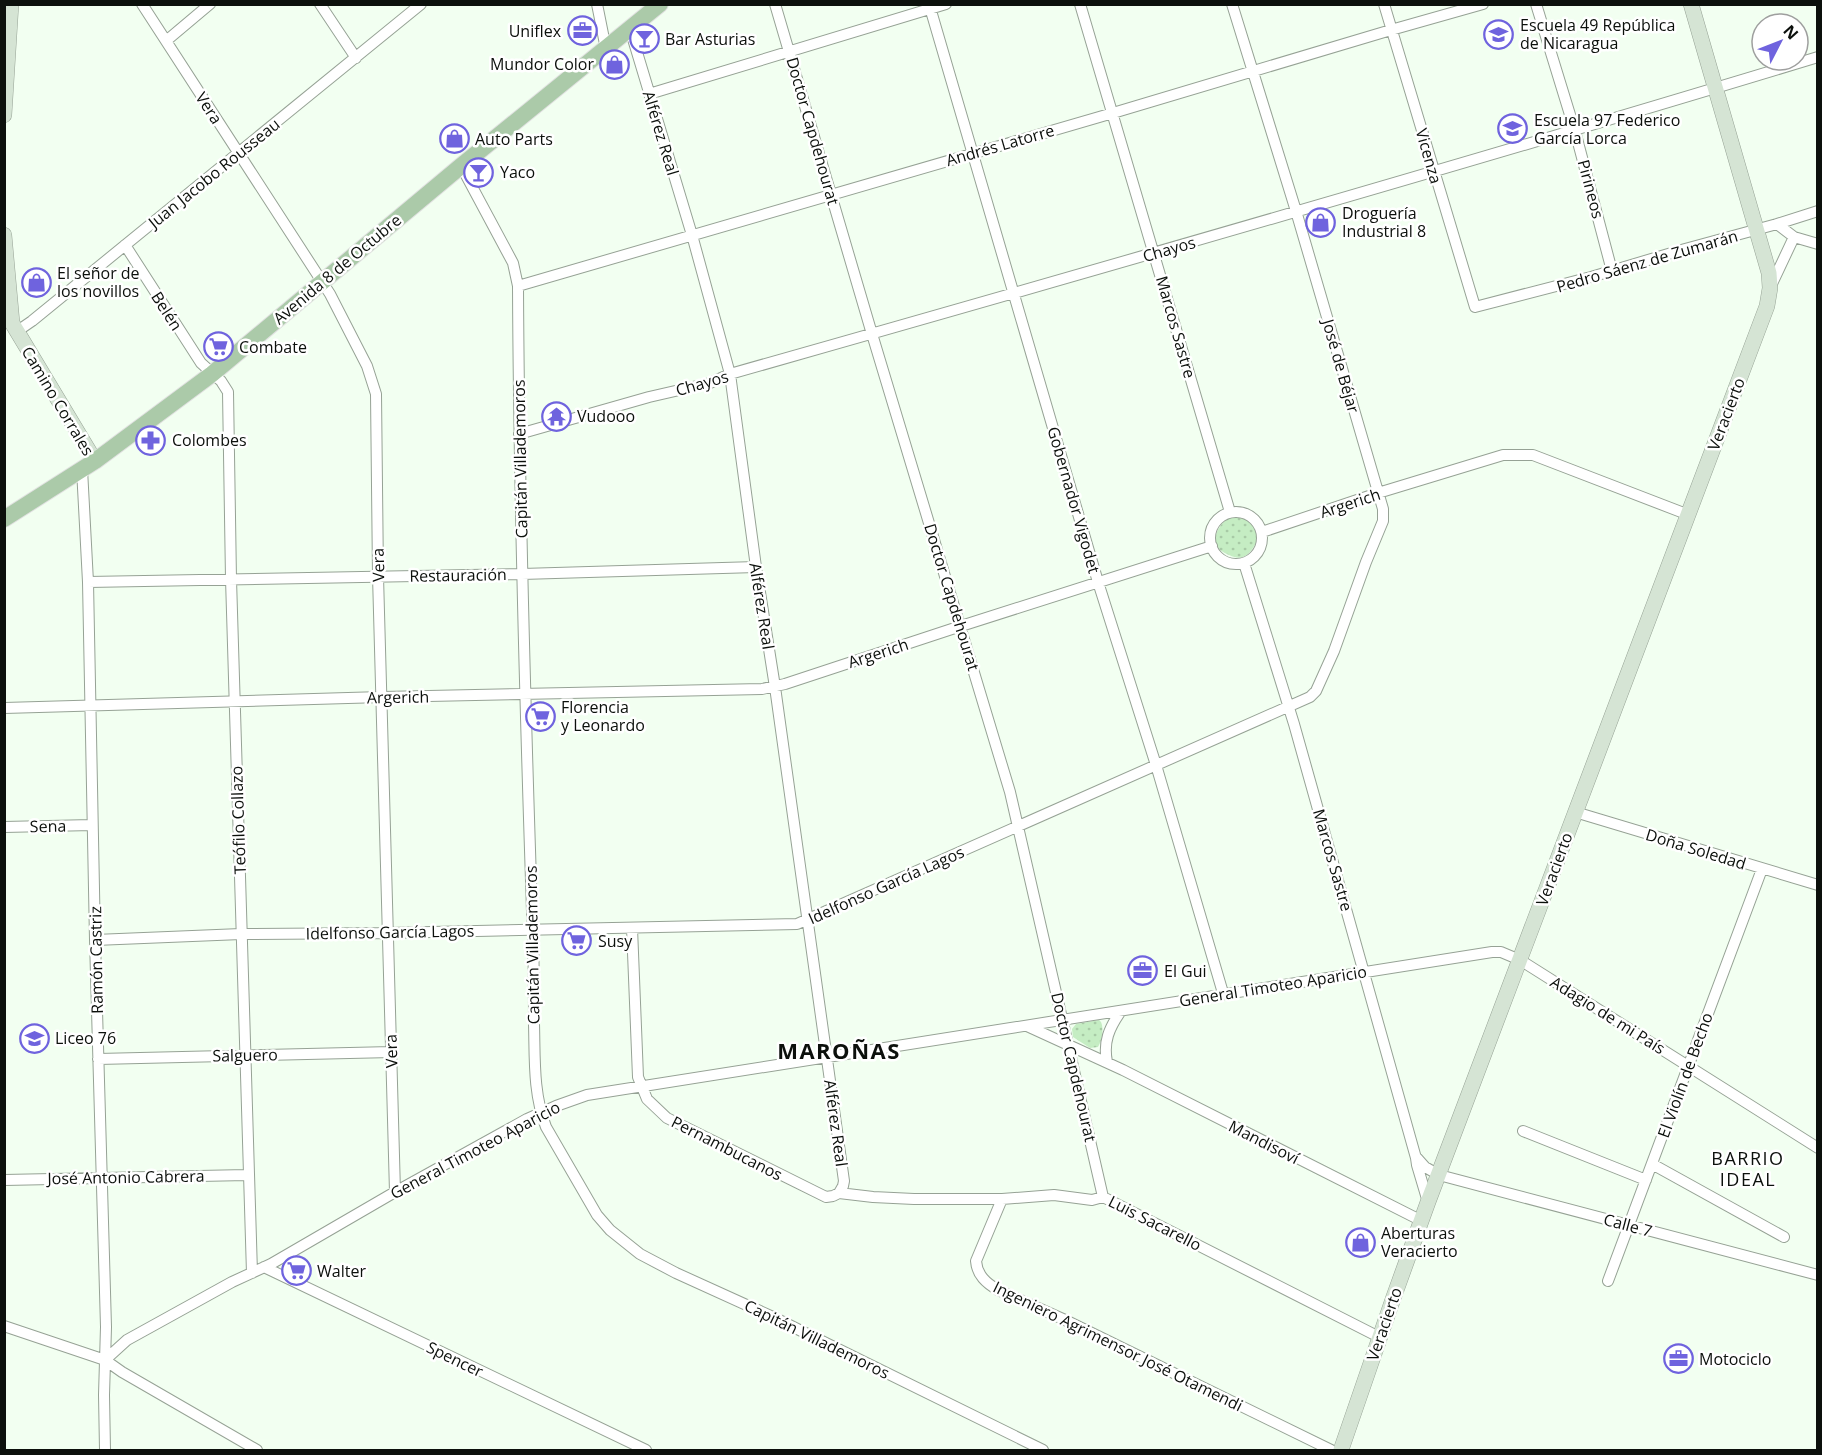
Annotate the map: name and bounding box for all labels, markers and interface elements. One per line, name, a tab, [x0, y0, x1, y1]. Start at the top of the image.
north arrow	[1750, 12, 1810, 72]
place label: Escuela 49 República de Nicaragua	[1520, 14, 1675, 54]
office icon: Uniflex	[566, 15, 598, 47]
school or university icon: Escuela 49 República de Nicaragua	[1483, 18, 1515, 50]
place label: Uniflex	[509, 20, 562, 42]
text: N	[1779, 20, 1804, 44]
bar icon: Bar Asturias	[628, 23, 660, 55]
place label: Bar Asturias	[665, 28, 755, 50]
shop icon: Mundor Color	[599, 48, 631, 80]
place label: Mundor Color	[490, 53, 594, 75]
street label: Doctor Capdehourat	[781, 55, 845, 208]
street label: Vera	[191, 88, 227, 128]
street label: Alférez Real	[638, 88, 684, 178]
place label: Escuela 97 Federico García Lorca	[1534, 109, 1680, 149]
street label: Juan Jacobo Rousseau	[142, 113, 284, 234]
school or university icon: Escuela 97 Federico García Lorca	[1497, 113, 1529, 145]
street label: Andrés Latorre	[943, 119, 1057, 171]
shop icon: Auto Parts	[438, 123, 470, 155]
street label: Vicenza	[1411, 126, 1447, 186]
place label: Auto Parts	[475, 128, 553, 150]
bar icon: Yaco	[463, 156, 495, 188]
street label: Pirineos	[1573, 157, 1609, 221]
place label: Yaco	[500, 161, 535, 183]
place label: Droguería Industrial 8	[1342, 202, 1426, 242]
shop icon: Droguería Industrial 8	[1305, 206, 1337, 238]
street label: Avenida 8 de Octubre	[268, 209, 406, 329]
street label: Pedro Sáenz de Zumarán	[1554, 225, 1740, 297]
street label: Chayos	[1140, 231, 1198, 267]
place label: El señor de los novillos	[57, 262, 140, 302]
shop icon: El señor de los novillos	[20, 266, 52, 298]
street label: Marcos Sastre	[1151, 273, 1201, 381]
street label: Belén	[146, 287, 188, 335]
street label: José de Béjar	[1317, 315, 1365, 416]
supermarket icon: Combate	[202, 331, 234, 363]
place label: Combate	[239, 336, 307, 358]
street label: Camino Corrales	[17, 342, 99, 460]
street label: Chayos	[673, 365, 731, 401]
street label: Veracierto	[1702, 374, 1750, 454]
street label: Capitán Villademoros	[508, 379, 532, 539]
temple icon: Vudooo	[540, 400, 572, 432]
place label: Vudooo	[577, 405, 635, 427]
pharmacy icon: Colombes	[135, 424, 167, 456]
street label: Gobernador Vigodet	[1043, 424, 1106, 576]
place label: Colombes	[172, 429, 247, 451]
street label: Argerich	[1317, 483, 1383, 523]
street label: Doctor Capdehourat	[919, 521, 985, 674]
street label: Vera	[367, 548, 389, 582]
street label: Alférez Real	[744, 561, 780, 651]
street label: Restauración	[409, 563, 507, 587]
street label: Argerich	[845, 633, 911, 673]
street label: Argerich	[367, 685, 429, 709]
place label: Florencia y Leonardo	[561, 696, 645, 736]
supermarket icon: Florencia y Leonardo	[524, 700, 556, 732]
street label: Teófilo Collazo	[225, 765, 251, 875]
street label: Marcos Sastre	[1308, 806, 1358, 914]
street label: Sena	[30, 815, 66, 837]
street label: Doña Soledad	[1643, 823, 1749, 875]
street label: Veracierto	[1531, 829, 1577, 909]
street label: Idelfonso García Lagos	[805, 841, 967, 929]
street label: Capitán Villademoros	[520, 865, 544, 1025]
street label: Ramón Castriz	[84, 906, 108, 1014]
street label: Idelfonso García Lagos	[306, 920, 474, 944]
supermarket icon: Susy	[561, 925, 593, 957]
place label: Susy	[598, 930, 633, 952]
office icon: El Gui	[1127, 955, 1159, 987]
place label: El Gui	[1164, 960, 1207, 982]
street label: General Timoteo Aparicio	[1178, 960, 1368, 1012]
street label: Adagio de mi País	[1546, 971, 1670, 1059]
street label: Doctor Capdehourat	[1046, 990, 1102, 1144]
street label: El Violín de Becho	[1652, 1009, 1718, 1141]
school or university icon: Liceo 76	[18, 1022, 50, 1054]
place label: Liceo 76	[55, 1027, 116, 1049]
street label: Vera	[379, 1034, 403, 1068]
district label: MAROÑAS	[777, 1035, 901, 1065]
street label: Salguero	[212, 1043, 278, 1067]
street label: Alférez Real	[819, 1078, 853, 1168]
street label: General Timoteo Aparicio	[386, 1096, 564, 1204]
street label: Pernambucanos	[668, 1111, 786, 1185]
street label: Mandisoví	[1225, 1115, 1304, 1170]
district label: BARRIO IDEAL	[1711, 1146, 1785, 1191]
street label: José Antonio Cabrera	[45, 1165, 205, 1189]
street label: Luis Sacarello	[1105, 1190, 1205, 1256]
street label: Calle 7	[1601, 1208, 1655, 1242]
place label: Aberturas Veracierto	[1381, 1222, 1458, 1262]
shop icon: Aberturas Veracierto	[1344, 1226, 1376, 1258]
supermarket icon: Walter	[280, 1255, 312, 1287]
place label: Walter	[317, 1260, 366, 1282]
street label: Ingeniero Agrimensor José Otamendi	[989, 1276, 1247, 1416]
street label: Veracierto	[1361, 1284, 1407, 1364]
street label: Capitán Villademoros	[741, 1294, 893, 1384]
street label: Spencer	[423, 1336, 487, 1382]
office icon: Motociclo	[1662, 1343, 1694, 1375]
place label: Motociclo	[1699, 1348, 1771, 1370]

